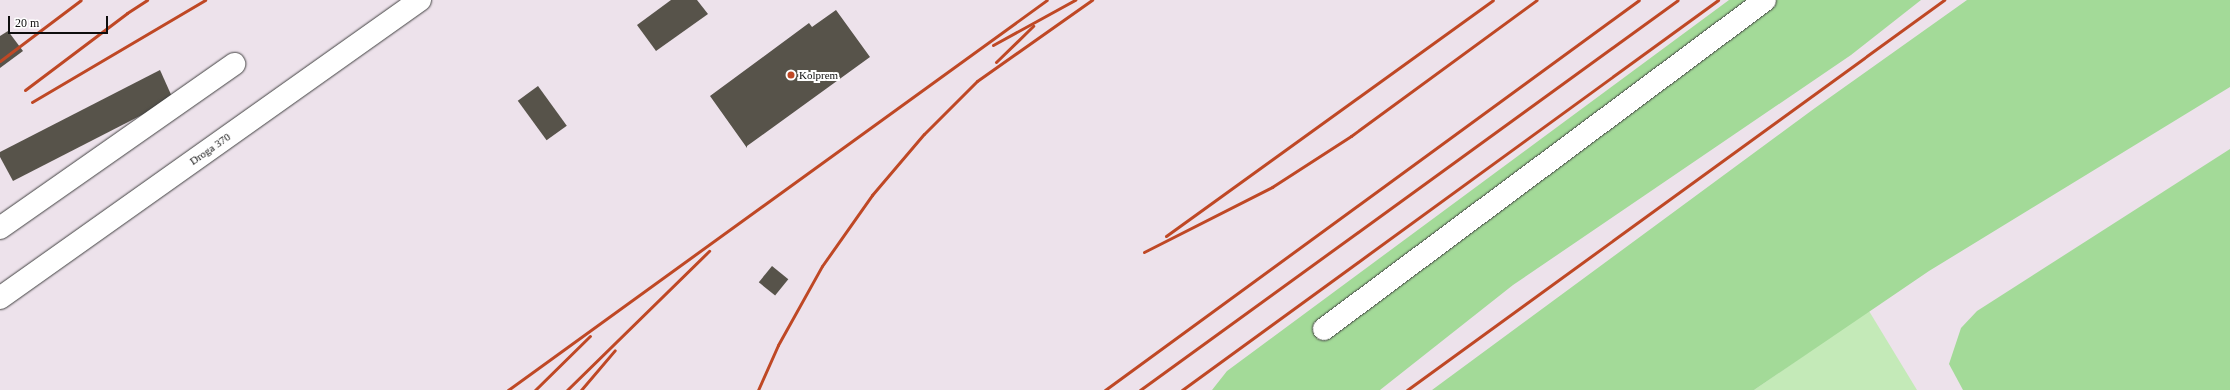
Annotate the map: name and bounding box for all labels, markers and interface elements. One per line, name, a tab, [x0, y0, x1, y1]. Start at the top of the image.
scale bar	[10, 8, 110, 34]
text: 20 m	[15, 16, 39, 30]
place label: Kolprem	[799, 68, 838, 82]
marker: Kolprem	[786, 70, 796, 80]
street label: Droga 370	[187, 130, 233, 168]

